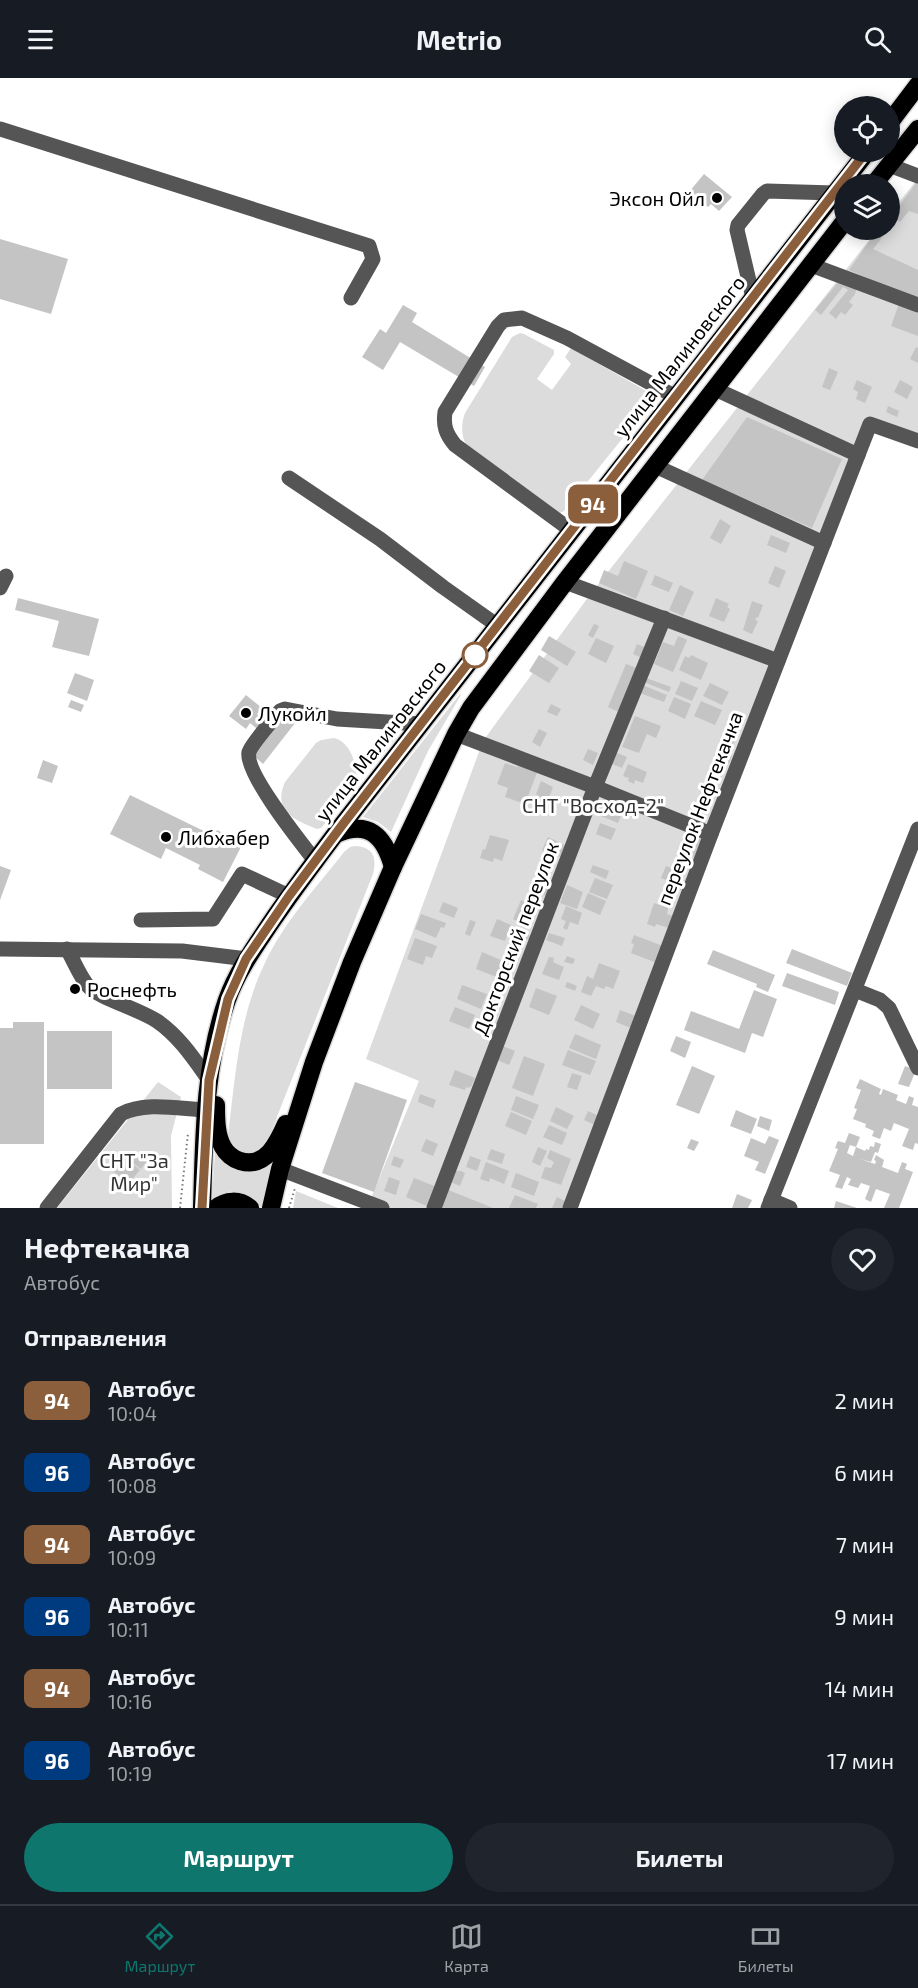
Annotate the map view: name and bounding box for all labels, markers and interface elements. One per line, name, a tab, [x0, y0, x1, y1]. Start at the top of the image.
icon: menu	[24, 23, 57, 56]
text: Metrio	[416, 23, 502, 55]
icon: search	[861, 23, 894, 56]
map controls	[834, 96, 900, 240]
button: locate	[834, 96, 900, 162]
button: layers	[834, 174, 900, 240]
place label: Эксон Ойл	[609, 186, 705, 210]
marker: Эксон Ойл	[710, 191, 724, 205]
street label: улица Малиновского	[608, 270, 750, 442]
line badge: 94	[566, 484, 620, 524]
text: 94	[580, 492, 606, 517]
unlabelled marker	[462, 642, 488, 668]
street label: улица Малиновского	[309, 654, 451, 826]
place label: Лукойл	[258, 701, 327, 726]
marker: Лукойл	[239, 706, 253, 720]
street label: переулок Нефтекачка	[651, 708, 748, 909]
park label: СНТ "Восход-2"	[522, 793, 664, 817]
place label: Либхабер	[178, 825, 270, 849]
marker: Либхабер	[159, 830, 173, 844]
street label: Докторский переулок	[467, 838, 564, 1038]
place label: Роснефть	[87, 977, 177, 1001]
marker: Роснефть	[68, 982, 82, 996]
park label: СНТ "За Мир"	[99, 1148, 169, 1195]
button: heart	[831, 1228, 894, 1291]
text: Нефтекачка	[24, 1230, 190, 1264]
text: Автобус	[24, 1270, 100, 1294]
text: Отправления	[24, 1324, 167, 1350]
text: Автобус	[108, 1375, 196, 1401]
text: 2 мин	[835, 1387, 894, 1413]
text: 94	[44, 1388, 70, 1413]
text: 10:04	[108, 1401, 157, 1425]
text: Автобус	[108, 1447, 196, 1473]
text: 6 мин	[834, 1459, 894, 1485]
text: 96	[45, 1460, 69, 1485]
text: 10:08	[108, 1473, 157, 1497]
text: Автобус	[108, 1519, 196, 1545]
text: 7 мин	[836, 1531, 894, 1557]
text: 94	[44, 1532, 70, 1557]
text: 10:09	[108, 1545, 156, 1569]
text: Автобус	[108, 1591, 196, 1617]
text: 9 мин	[834, 1603, 894, 1629]
text: 96	[45, 1604, 69, 1629]
text: 10:11	[108, 1617, 149, 1641]
text: Автобус	[108, 1663, 196, 1689]
text: 14 мин	[825, 1675, 894, 1701]
text: 94	[44, 1676, 70, 1701]
text: 10:16	[108, 1689, 152, 1713]
text: Автобус	[108, 1735, 196, 1761]
text: 17 мин	[827, 1747, 894, 1773]
text: 96	[45, 1748, 69, 1773]
text: 10:19	[108, 1761, 152, 1785]
button: Маршрут	[24, 1823, 453, 1892]
button: Билеты	[465, 1823, 894, 1892]
tab: Маршрут	[125, 1920, 195, 1975]
tab: Карта	[444, 1920, 489, 1975]
tab: Билеты	[738, 1920, 793, 1975]

